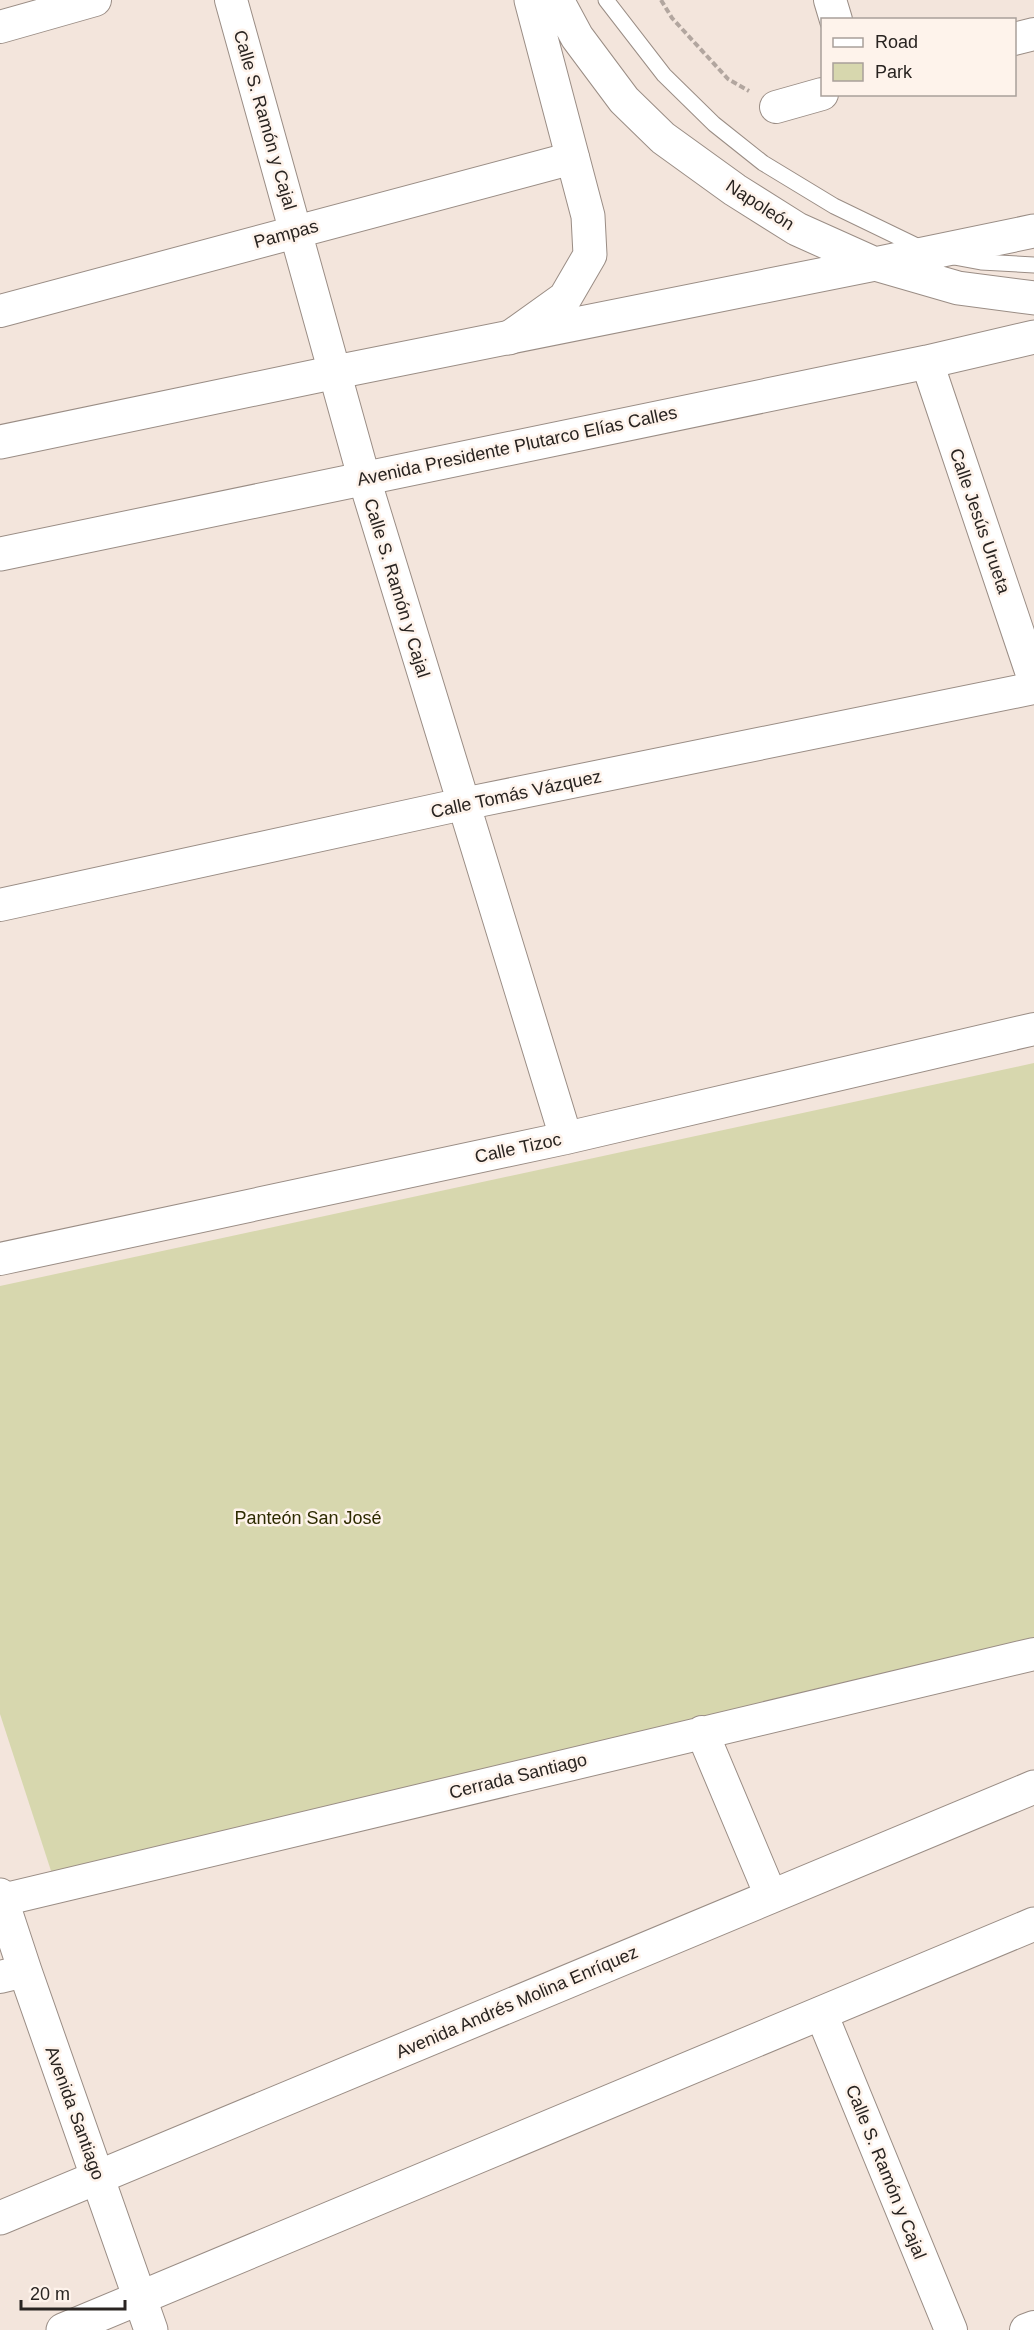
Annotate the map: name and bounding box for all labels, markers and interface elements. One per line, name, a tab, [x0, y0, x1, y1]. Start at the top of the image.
legend	[821, 18, 1016, 96]
street label: Calle S. Ramón y Cajal	[230, 28, 300, 212]
text: Road	[875, 32, 918, 52]
text: Park	[875, 62, 913, 82]
street label: Napoleón	[722, 176, 798, 234]
street label: Pampas	[252, 216, 320, 252]
street label: Avenida Presidente Plutarco Elías Calles	[355, 402, 679, 490]
street label: Calle Jesús Urueta	[946, 446, 1015, 597]
street label: Calle S. Ramón y Cajal	[360, 496, 434, 680]
street label: Calle Tomás Vázquez	[429, 766, 603, 822]
street label: Calle Tizoc	[473, 1129, 563, 1167]
park label: Panteón San José	[234, 1508, 382, 1528]
street label: Cerrada Santiago	[447, 1749, 589, 1803]
street label: Avenida Andrés Molina Enríquez	[393, 1942, 641, 2062]
street label: Avenida Santiago	[42, 2043, 108, 2183]
street label: Calle S. Ramón y Cajal	[842, 2082, 930, 2262]
scale bar	[21, 2273, 124, 2311]
text: 20 m	[30, 2284, 70, 2304]

